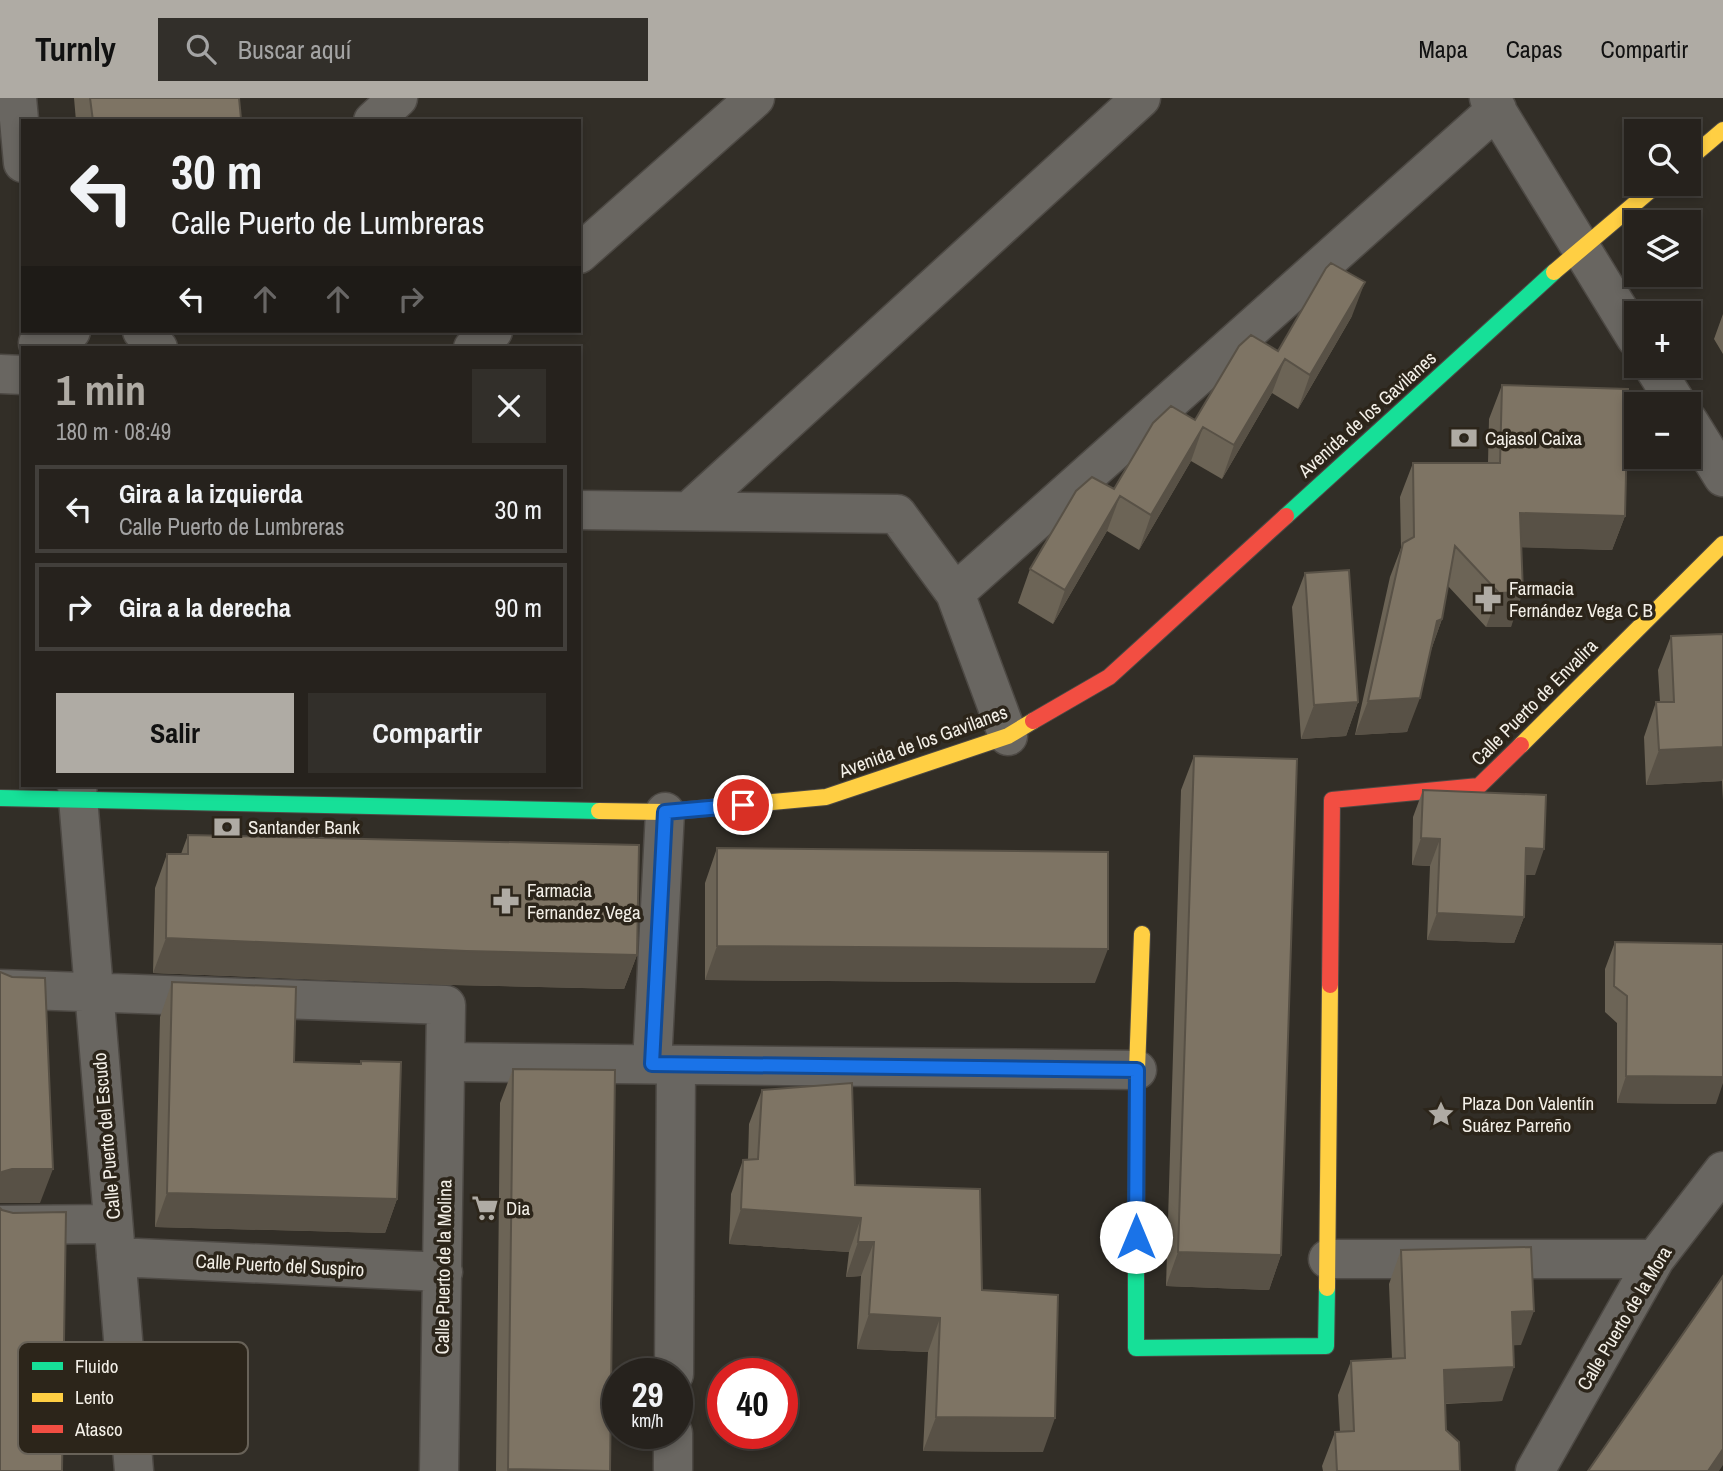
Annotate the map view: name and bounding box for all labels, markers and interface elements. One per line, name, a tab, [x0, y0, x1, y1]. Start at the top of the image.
search box	[158, 18, 648, 81]
text: Turnly	[35, 27, 116, 71]
icon: search	[182, 30, 220, 68]
text: Buscar aquí	[238, 32, 352, 67]
text: Mapa	[1418, 33, 1468, 65]
text: Capas	[1506, 33, 1563, 65]
text: Compartir	[1601, 33, 1688, 65]
map controls	[1624, 119, 1701, 469]
button: search	[1624, 119, 1701, 196]
text: 30 m	[171, 138, 263, 204]
icon: left	[56, 147, 147, 238]
text: Calle Puerto de Lumbreras	[171, 201, 485, 244]
button: layers	[1624, 210, 1701, 287]
icon: left	[173, 280, 211, 318]
icon: ahead	[246, 280, 284, 318]
icon: ahead	[319, 280, 357, 318]
icon: right	[392, 280, 430, 318]
button: +	[1624, 301, 1701, 378]
street label: Avenida de los Gavilanes	[1292, 345, 1442, 484]
text: 1 min	[56, 362, 146, 418]
button: close	[472, 369, 546, 443]
button: −	[1624, 392, 1701, 469]
text: 180 m · 08:49	[56, 416, 171, 447]
bank icon: Cajasol Caixa	[1449, 423, 1479, 453]
place label: Cajasol Caixa	[1485, 425, 1582, 451]
text: Gira a la izquierda	[119, 476, 303, 511]
icon: left	[60, 490, 98, 528]
text: 30 m	[495, 492, 542, 527]
text: Calle Puerto de Lumbreras	[119, 511, 344, 542]
place label: Farmacia Fernández Vega C B	[1509, 575, 1653, 623]
pharmacy icon: Farmacia Fernández Vega C B	[1473, 584, 1503, 614]
icon: right	[60, 588, 98, 626]
text: Gira a la derecha	[119, 590, 291, 625]
text: 90 m	[495, 590, 542, 625]
street label: Calle Puerto de Envalira	[1465, 633, 1603, 771]
button: Salir	[56, 693, 294, 773]
button: Compartir	[308, 693, 546, 773]
street label: Avenida de los Gavilanes	[834, 698, 1011, 784]
pin	[713, 775, 773, 835]
icon: arrive	[724, 786, 762, 824]
bank icon: Santander Bank	[212, 812, 242, 842]
place label: Santander Bank	[248, 814, 360, 840]
place label: Farmacia Fernandez Vega	[527, 877, 641, 925]
pharmacy icon: Farmacia Fernandez Vega	[491, 886, 521, 916]
street label: Calle Puerto del Escudo	[86, 1052, 126, 1220]
place label: Plaza Don Valentín Suárez Parreño	[1462, 1090, 1594, 1138]
place icon: Plaza Don Valentín Suárez Parreño	[1426, 1099, 1456, 1129]
street label: Calle Puerto de la Molina	[428, 1179, 458, 1355]
supermarket icon: Dia	[470, 1193, 500, 1223]
place label: Dia	[506, 1195, 531, 1221]
position arrow	[1099, 1200, 1173, 1274]
street label: Calle Puerto de la Mora	[1571, 1241, 1677, 1395]
street label: Calle Puerto del Suspiro	[195, 1248, 365, 1282]
legend	[18, 1342, 248, 1454]
text: Fluido	[75, 1353, 118, 1379]
speed limit sign: 40	[707, 1358, 798, 1449]
text: 29	[632, 1371, 663, 1418]
text: Lento	[75, 1384, 114, 1410]
text: km/h	[632, 1408, 664, 1433]
text: Atasco	[74, 1416, 123, 1442]

